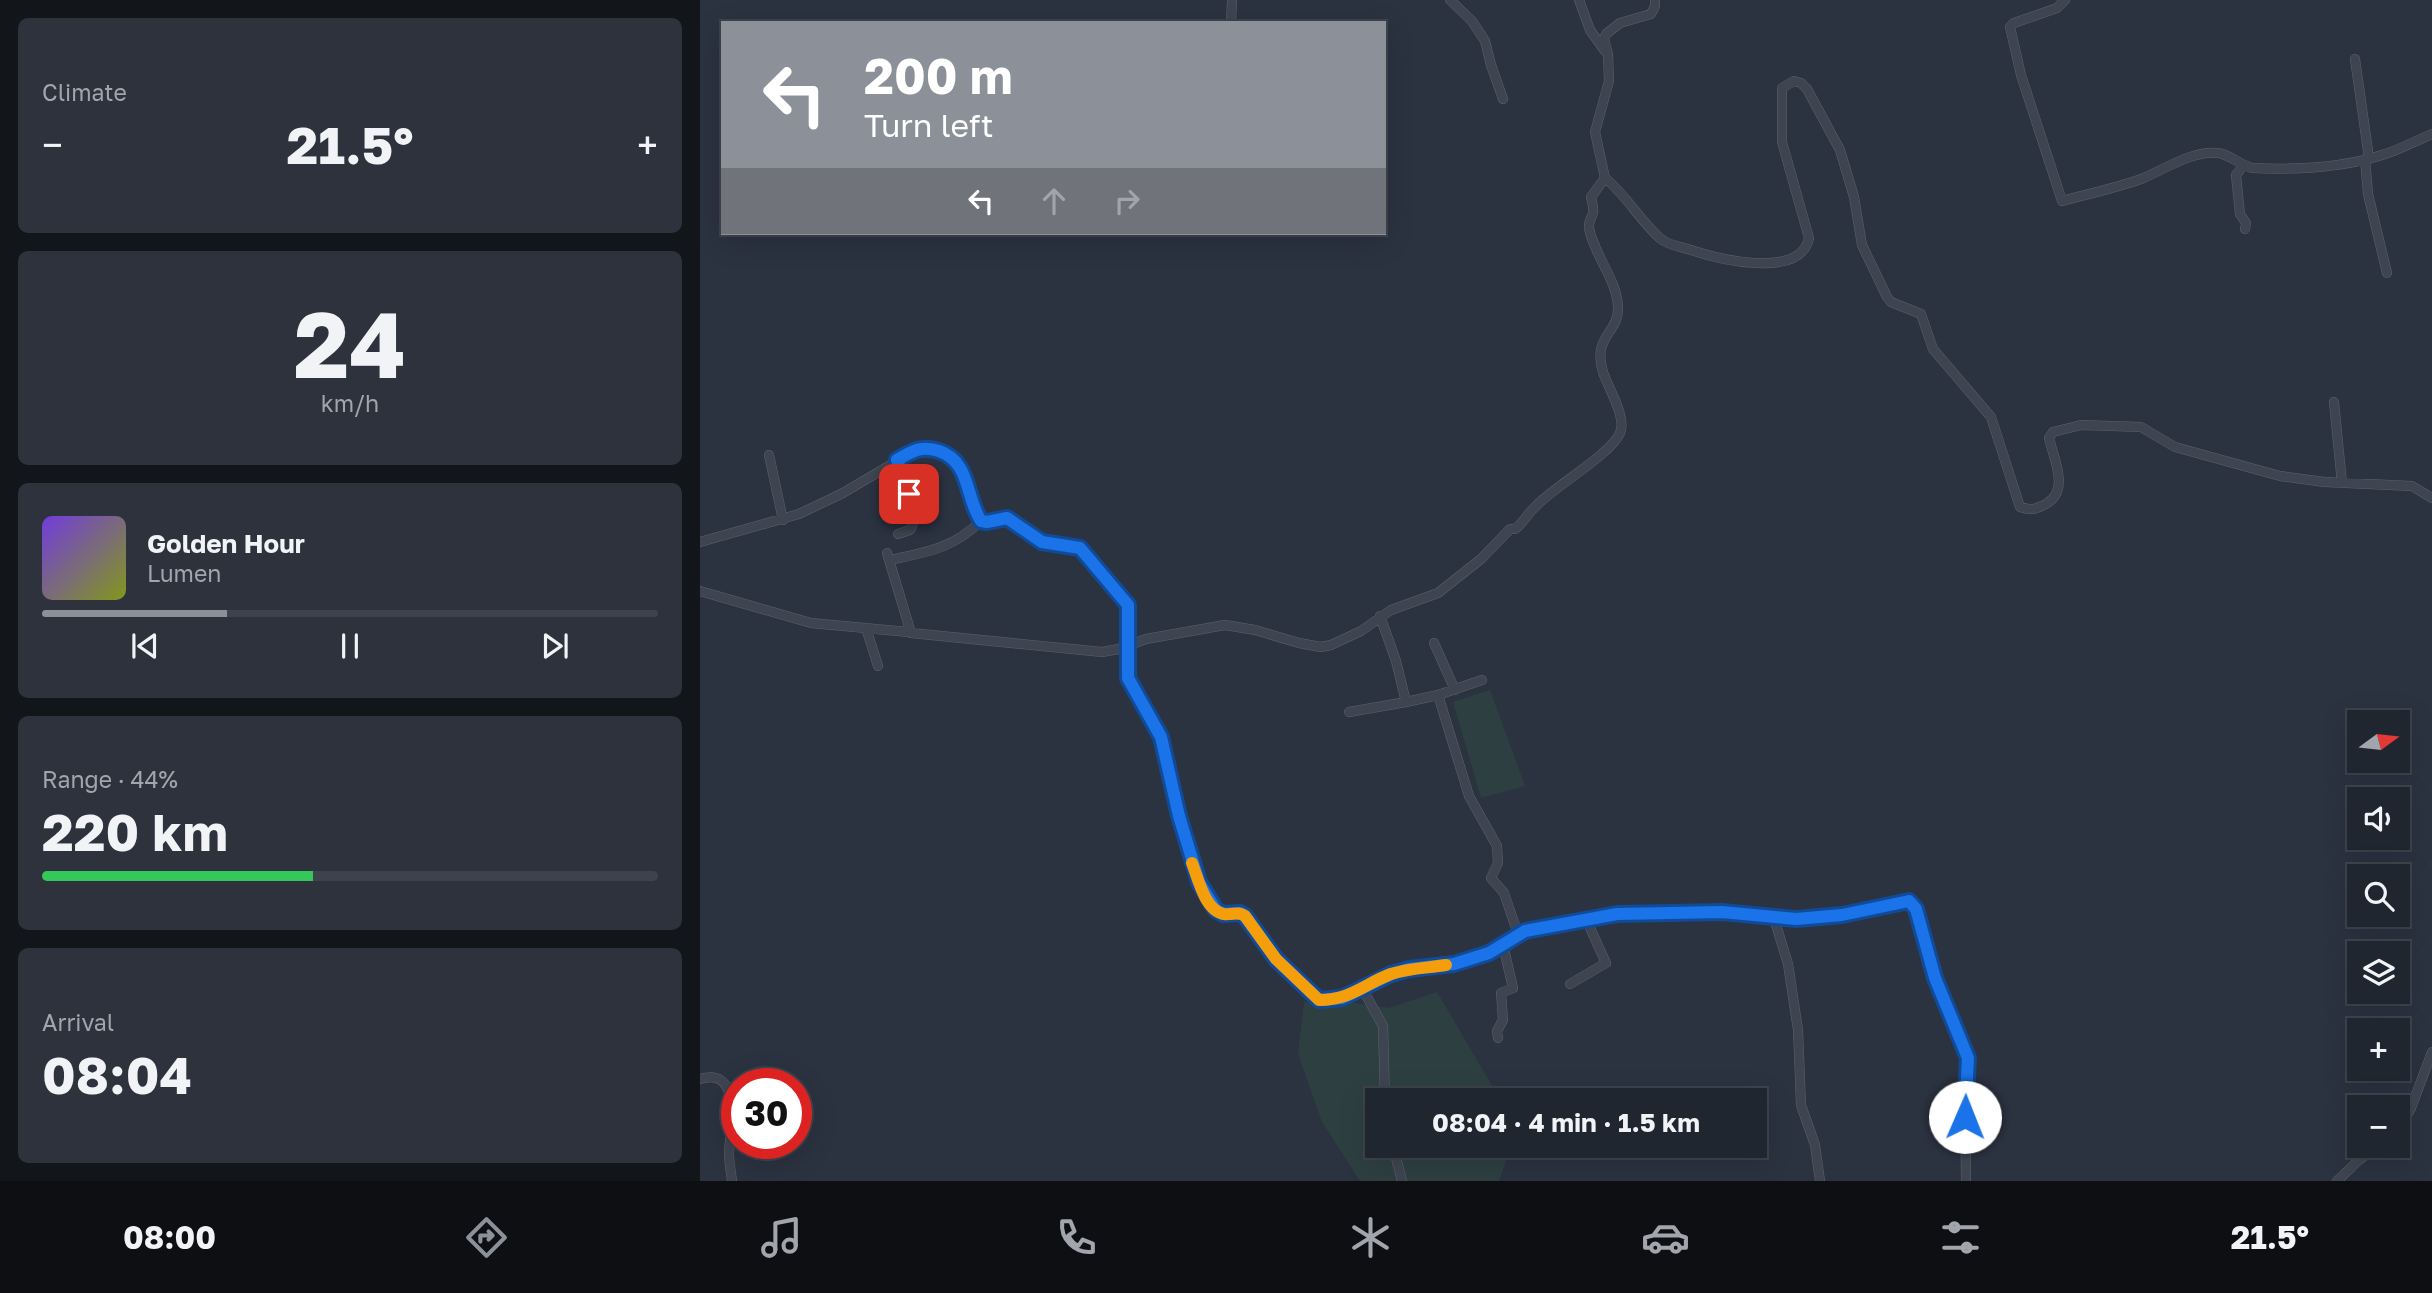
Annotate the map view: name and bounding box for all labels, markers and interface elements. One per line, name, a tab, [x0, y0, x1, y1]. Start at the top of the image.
text: 200 m	[864, 46, 1013, 105]
icon: left	[749, 49, 840, 140]
text: Climate	[42, 78, 127, 106]
text: Turn left	[864, 106, 993, 144]
text: 21.5°	[286, 113, 414, 175]
text: −	[42, 122, 63, 167]
text: +	[637, 122, 658, 167]
icon: left	[962, 182, 1000, 220]
icon: ahead	[1035, 182, 1073, 220]
icon: right	[1108, 182, 1146, 220]
text: 24	[294, 289, 406, 398]
text: km/h	[321, 389, 379, 417]
pin	[879, 464, 939, 524]
icon: arrive	[890, 475, 928, 513]
text: Golden Hour	[147, 528, 305, 559]
text: Lumen	[147, 559, 221, 587]
icon: previous	[126, 627, 164, 665]
icon: pause	[331, 627, 369, 665]
icon: next	[536, 627, 574, 665]
north arrow	[2347, 710, 2410, 774]
map controls	[2347, 710, 2410, 1158]
text: Range · 44%	[42, 765, 178, 793]
button: sound	[2347, 787, 2410, 850]
text: 220 km	[42, 800, 228, 862]
button: search	[2347, 864, 2410, 927]
button: layers	[2347, 941, 2410, 1004]
text: Arrival	[42, 1008, 114, 1036]
button: +	[2347, 1018, 2410, 1081]
text: 08:04	[42, 1043, 192, 1105]
speed limit sign: 30	[721, 1068, 812, 1159]
position arrow	[1928, 1080, 2002, 1154]
button: −	[2347, 1095, 2410, 1158]
text: 08:04 · 4 min · 1.5 km	[1432, 1107, 1700, 1138]
icon: directions	[462, 1213, 511, 1262]
icon: music	[757, 1213, 806, 1262]
icon: phone	[1052, 1213, 1101, 1262]
icon: climate	[1346, 1213, 1395, 1262]
icon: car	[1641, 1213, 1690, 1262]
icon: filters	[1936, 1213, 1985, 1262]
text: 08:00	[123, 1218, 216, 1256]
text: 21.5°	[2231, 1218, 2309, 1256]

